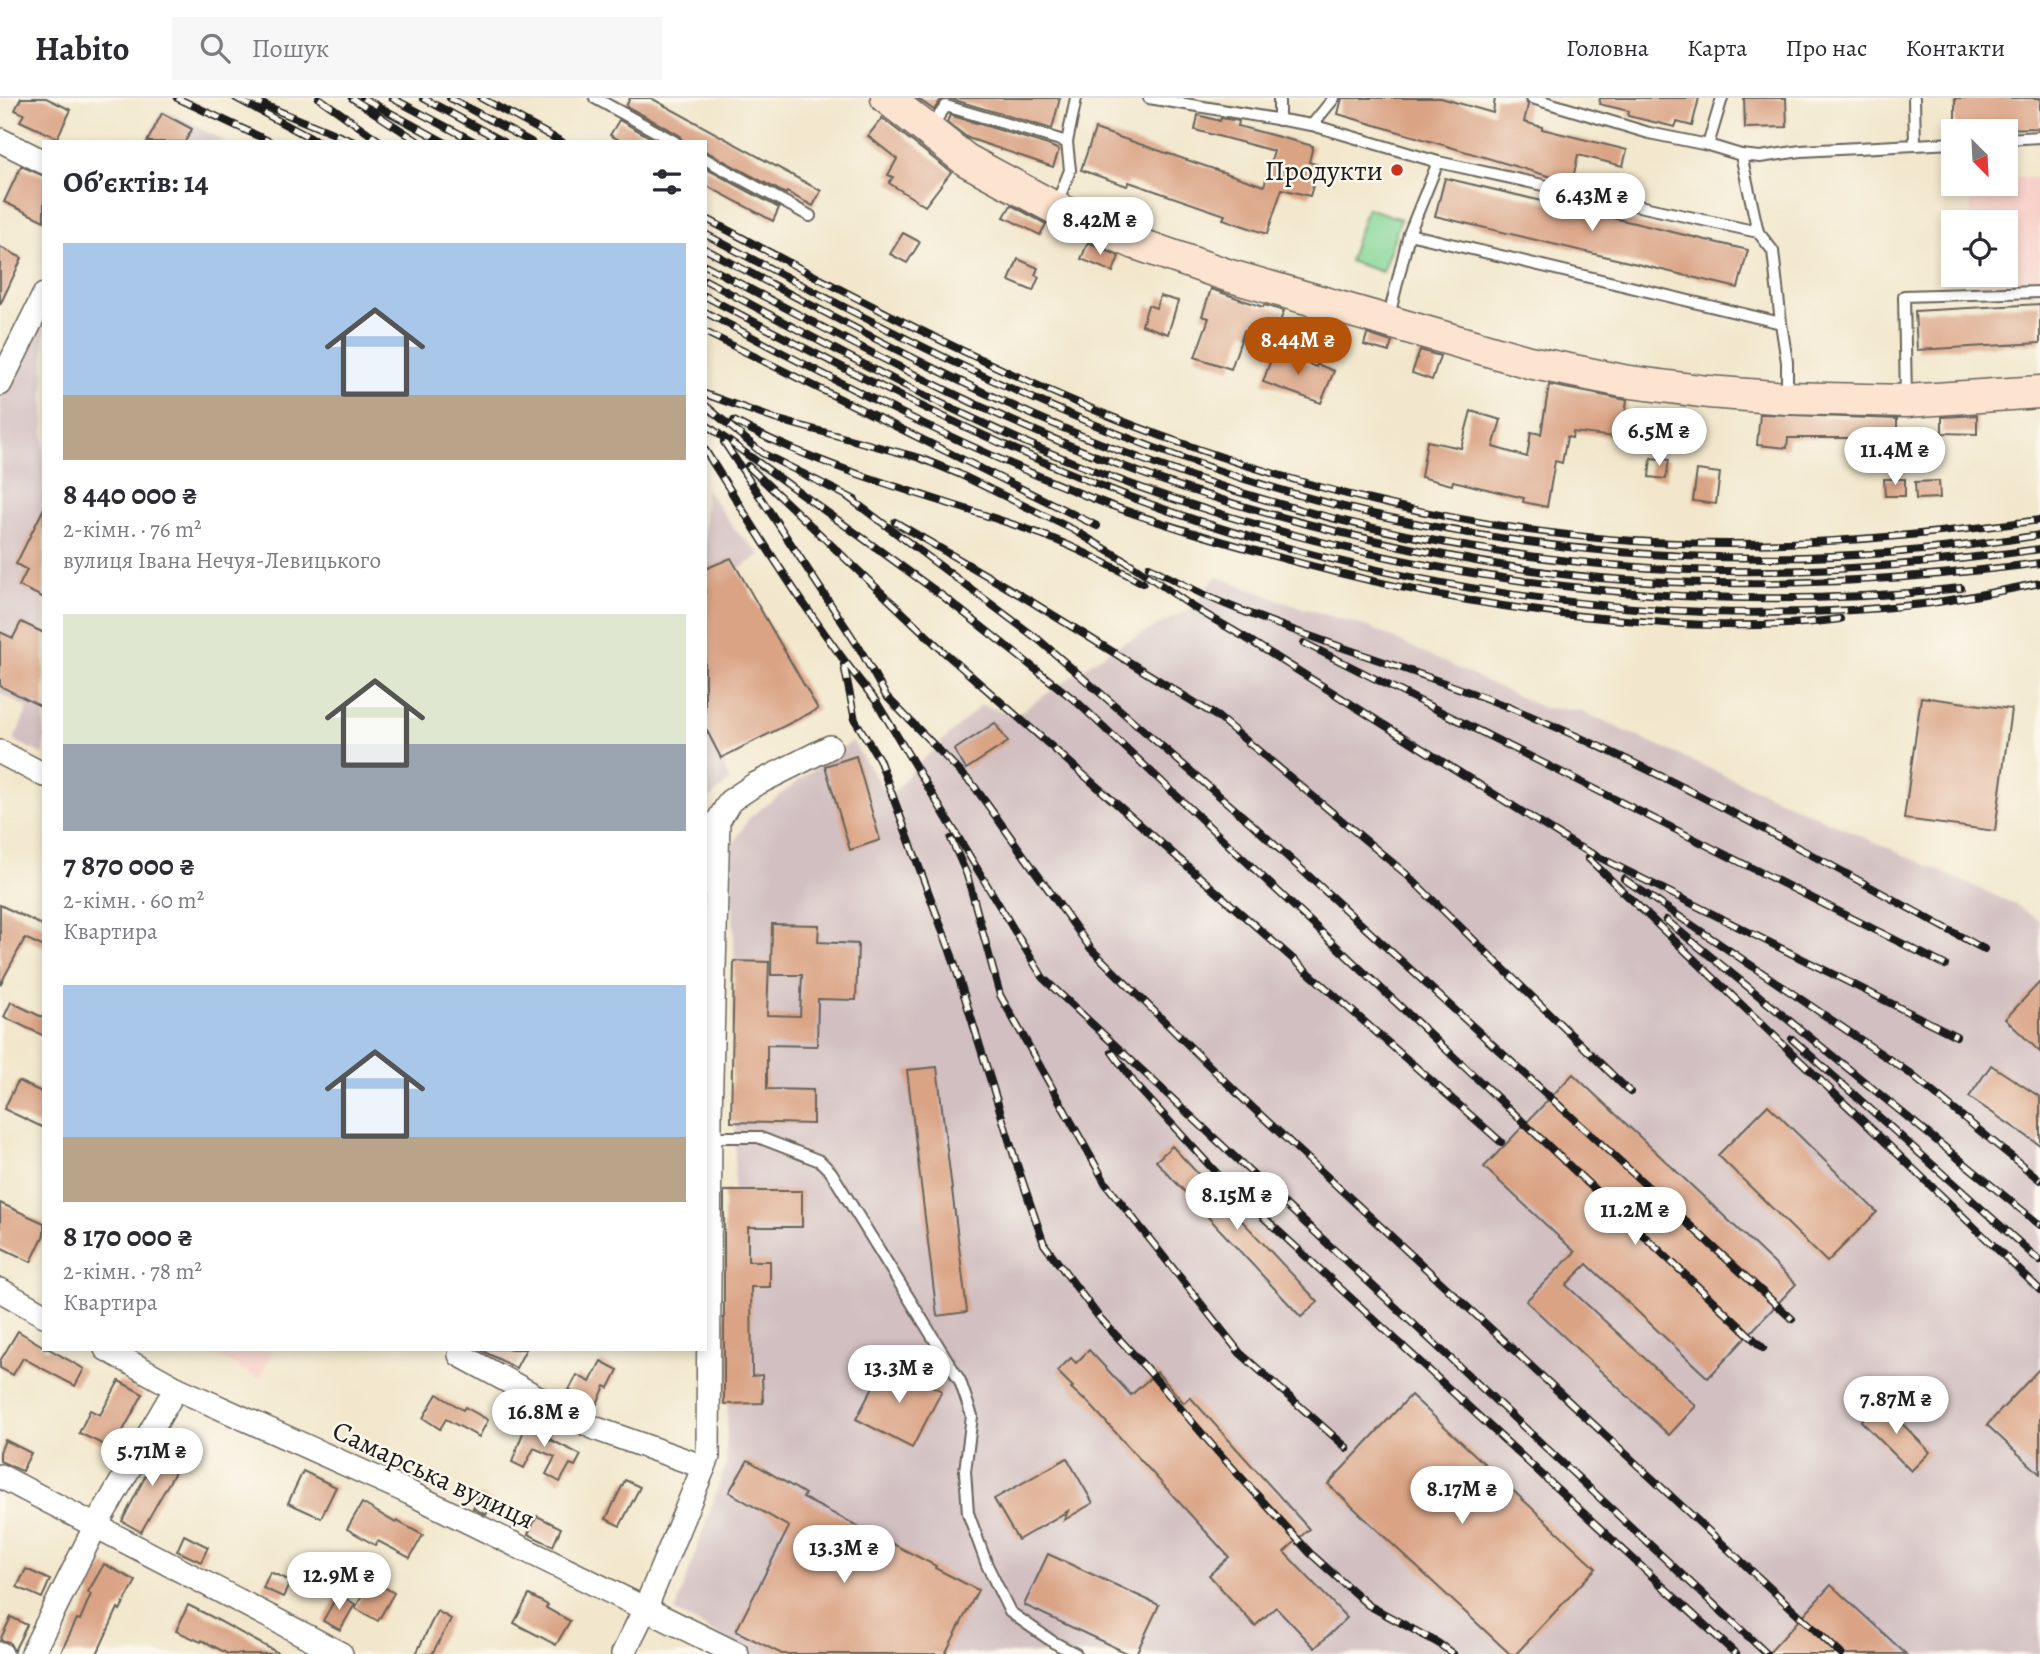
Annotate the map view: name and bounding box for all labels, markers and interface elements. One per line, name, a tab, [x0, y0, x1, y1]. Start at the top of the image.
search box	[172, 17, 662, 80]
text: Habito	[35, 26, 130, 71]
icon: search	[196, 29, 234, 67]
text: Пошук	[252, 31, 329, 66]
text: Головна	[1566, 32, 1649, 64]
text: Карта	[1687, 32, 1747, 64]
text: Про нас	[1785, 32, 1867, 64]
text: Контакти	[1905, 32, 2005, 64]
north arrow	[1941, 119, 2018, 196]
map controls	[1941, 119, 2018, 287]
place label: Продукти	[1264, 152, 1383, 190]
text: Об’єктів: 14	[63, 162, 209, 202]
marker: Продукти	[1389, 162, 1405, 178]
icon: filters	[648, 163, 686, 201]
pin: 6.43M ₴	[1527, 174, 1657, 233]
text: 6.43M ₴	[1555, 180, 1629, 211]
pin: 8.42M ₴	[1035, 198, 1165, 257]
text: 8.42M ₴	[1062, 204, 1138, 235]
button: locate	[1941, 210, 2018, 287]
icon: home	[312, 289, 438, 415]
pin: 8.44M ₴	[1233, 317, 1363, 377]
text: 8.44M ₴	[1261, 324, 1335, 355]
pin: 6.5M ₴	[1602, 408, 1716, 468]
text: 6.5M ₴	[1628, 415, 1690, 446]
pin: 11.4M ₴	[1830, 428, 1960, 487]
text: 11.4M ₴	[1860, 434, 1930, 465]
text: 8 440 000 ₴	[63, 474, 198, 514]
text: 2-кімн. · 76 m²	[63, 514, 202, 545]
text: вулиця Івана Нечуя-Левицького	[63, 545, 381, 576]
icon: home	[312, 660, 438, 786]
text: 7 870 000 ₴	[63, 845, 195, 885]
text: 2-кімн. · 60 m²	[63, 885, 204, 916]
text: Квартира	[63, 916, 158, 947]
icon: home	[312, 1031, 438, 1157]
pin: 8.15M ₴	[1172, 1172, 1302, 1232]
text: 8.15M ₴	[1201, 1179, 1273, 1210]
pin: 11.2M ₴	[1570, 1188, 1700, 1247]
text: 11.2M ₴	[1600, 1194, 1670, 1225]
text: 8 170 000 ₴	[63, 1216, 193, 1256]
text: 2-кімн. · 78 m²	[63, 1256, 202, 1287]
text: Квартира	[63, 1287, 158, 1318]
pin: 13.3M ₴	[834, 1346, 964, 1405]
text: 13.3M ₴	[864, 1352, 934, 1383]
pin: 7.87M ₴	[1831, 1376, 1961, 1436]
text: 7.87M ₴	[1860, 1383, 1932, 1414]
pin: 16.8M ₴	[479, 1390, 609, 1449]
text: 16.8M ₴	[508, 1396, 580, 1427]
street label: Самарська вулиця	[326, 1411, 541, 1538]
pin: 5.71M ₴	[87, 1428, 217, 1488]
text: 5.71M ₴	[117, 1435, 187, 1466]
pin: 8.17M ₴	[1397, 1466, 1527, 1526]
text: 8.17M ₴	[1426, 1473, 1498, 1504]
pin: 13.3M ₴	[779, 1526, 909, 1585]
text: 13.3M ₴	[809, 1532, 879, 1563]
pin: 12.9M ₴	[274, 1552, 404, 1612]
text: 12.9M ₴	[303, 1559, 375, 1590]

